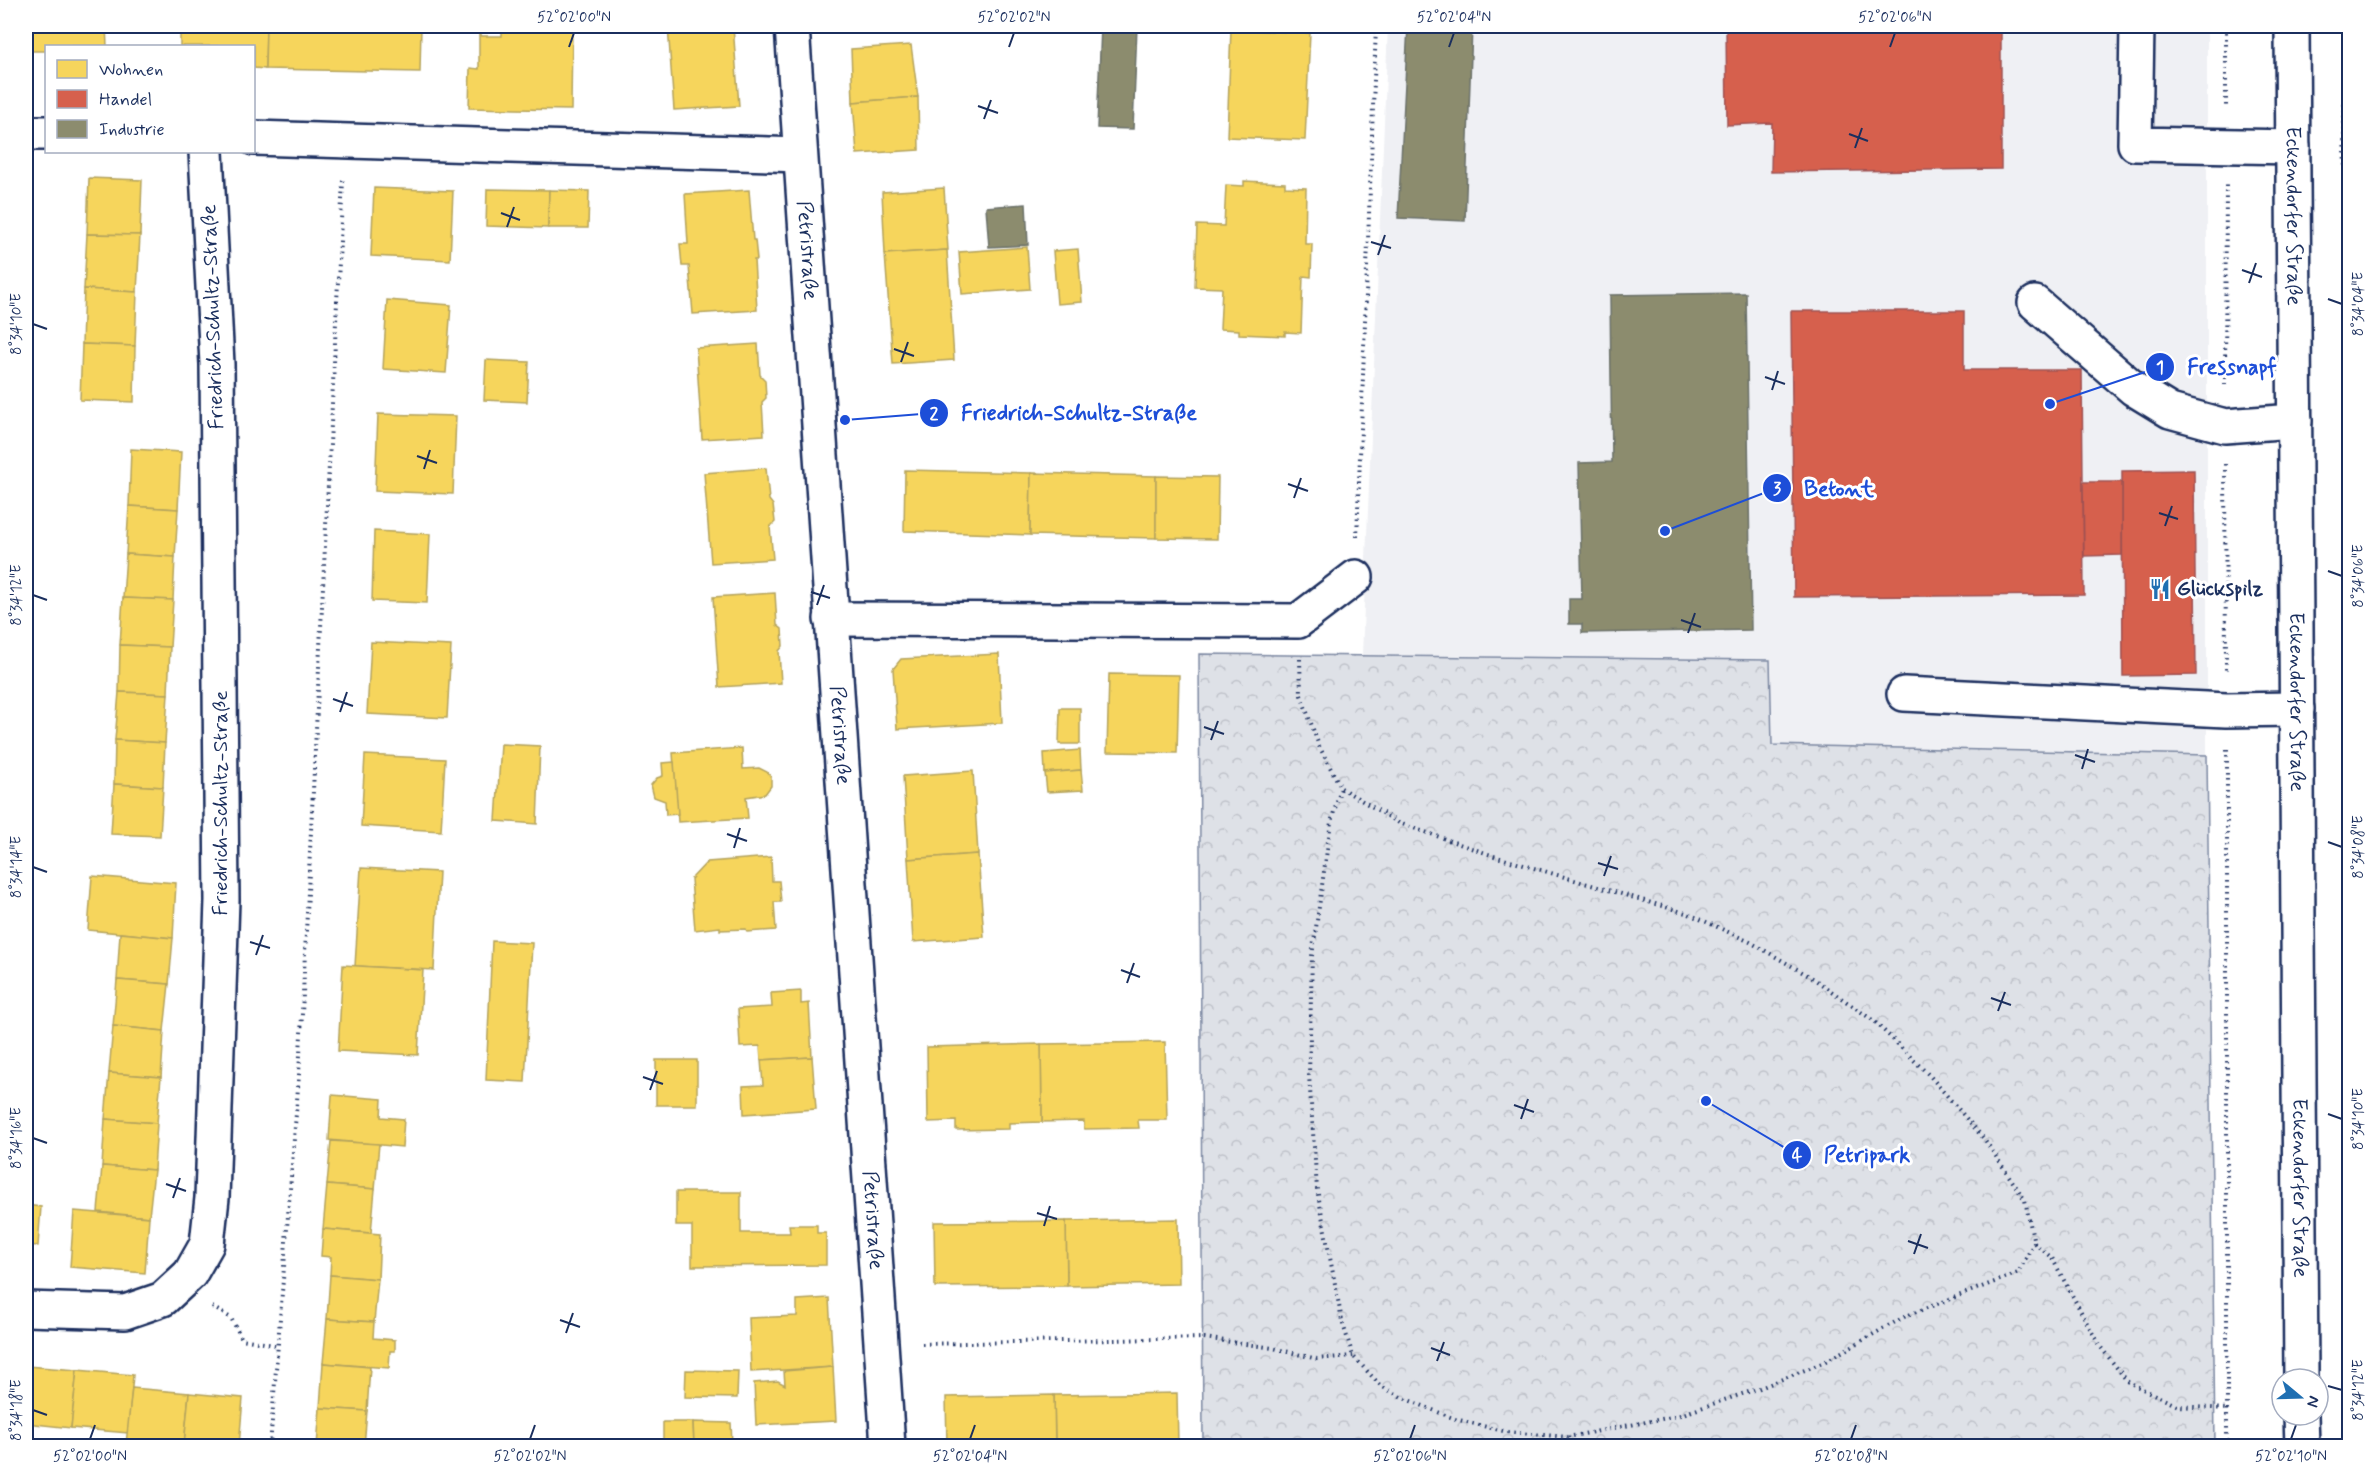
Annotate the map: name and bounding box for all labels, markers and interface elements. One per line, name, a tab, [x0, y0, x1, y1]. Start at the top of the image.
text: 52°02'00"N	[537, 8, 611, 28]
text: 52°02'02"N	[977, 8, 1051, 28]
text: 52°02'04"N	[1417, 8, 1491, 28]
text: 52°02'06"N	[1858, 8, 1932, 28]
legend	[45, 45, 255, 153]
text: Wohnen	[99, 58, 163, 82]
text: Handel	[99, 88, 152, 112]
text: Industrie	[99, 118, 165, 142]
street label: Eckendorfer Straße	[2279, 126, 2308, 306]
street label: Petristraße	[790, 200, 824, 301]
street label: Friedrich-Schultz-Straße	[195, 204, 231, 430]
text: 8°34'04"E	[2349, 272, 2369, 336]
text: 8°34'10"E	[7, 293, 27, 355]
callout: Fressnapf	[2145, 347, 2289, 387]
text: Fressnapf	[2187, 354, 2277, 382]
text: 1	[2156, 356, 2164, 380]
callout: Friedrich-Schultz-Straße	[919, 393, 1209, 433]
text: Friedrich-Schultz-Straße	[961, 400, 1197, 428]
text: 2	[930, 402, 939, 426]
callout: Betont	[1762, 468, 1886, 508]
text: Betont	[1804, 476, 1875, 504]
text: 3	[1773, 477, 1782, 501]
text: 8°34'06"E	[2349, 544, 2369, 608]
text: 8°34'12"E	[7, 564, 27, 626]
place label: Glückspilz	[2177, 575, 2263, 603]
restaurant icon: Glückspilz	[2148, 577, 2172, 601]
street label: Eckendorfer Straße	[2282, 612, 2311, 792]
street label: Petristraße	[823, 685, 857, 786]
street label: Friedrich-Schultz-Straße	[207, 690, 235, 916]
text: 8°34'08"E	[2349, 815, 2369, 879]
text: 8°34'14"E	[7, 835, 27, 898]
text: 8°34'10"E	[2349, 1088, 2369, 1150]
street label: Eckendorfer Straße	[2285, 1098, 2314, 1278]
text: 8°34'16"E	[7, 1107, 27, 1169]
callout: Petripark	[1782, 1135, 1922, 1175]
text: Petripark	[1824, 1142, 1910, 1170]
text: 4	[1792, 1144, 1803, 1168]
street label: Petristraße	[855, 1170, 890, 1271]
text: 8°34'12"E	[2349, 1359, 2369, 1421]
north arrow	[2270, 1367, 2330, 1427]
text: 8°34'18"E	[7, 1379, 27, 1441]
text: N	[2301, 1393, 2324, 1410]
text: 52°02'00"N	[53, 1447, 127, 1467]
text: 52°02'02"N	[493, 1447, 567, 1467]
text: 52°02'04"N	[933, 1447, 1007, 1467]
text: 52°02'06"N	[1373, 1447, 1447, 1467]
text: 52°02'08"N	[1814, 1447, 1888, 1467]
text: 52°02'10"N	[2255, 1447, 2327, 1467]

